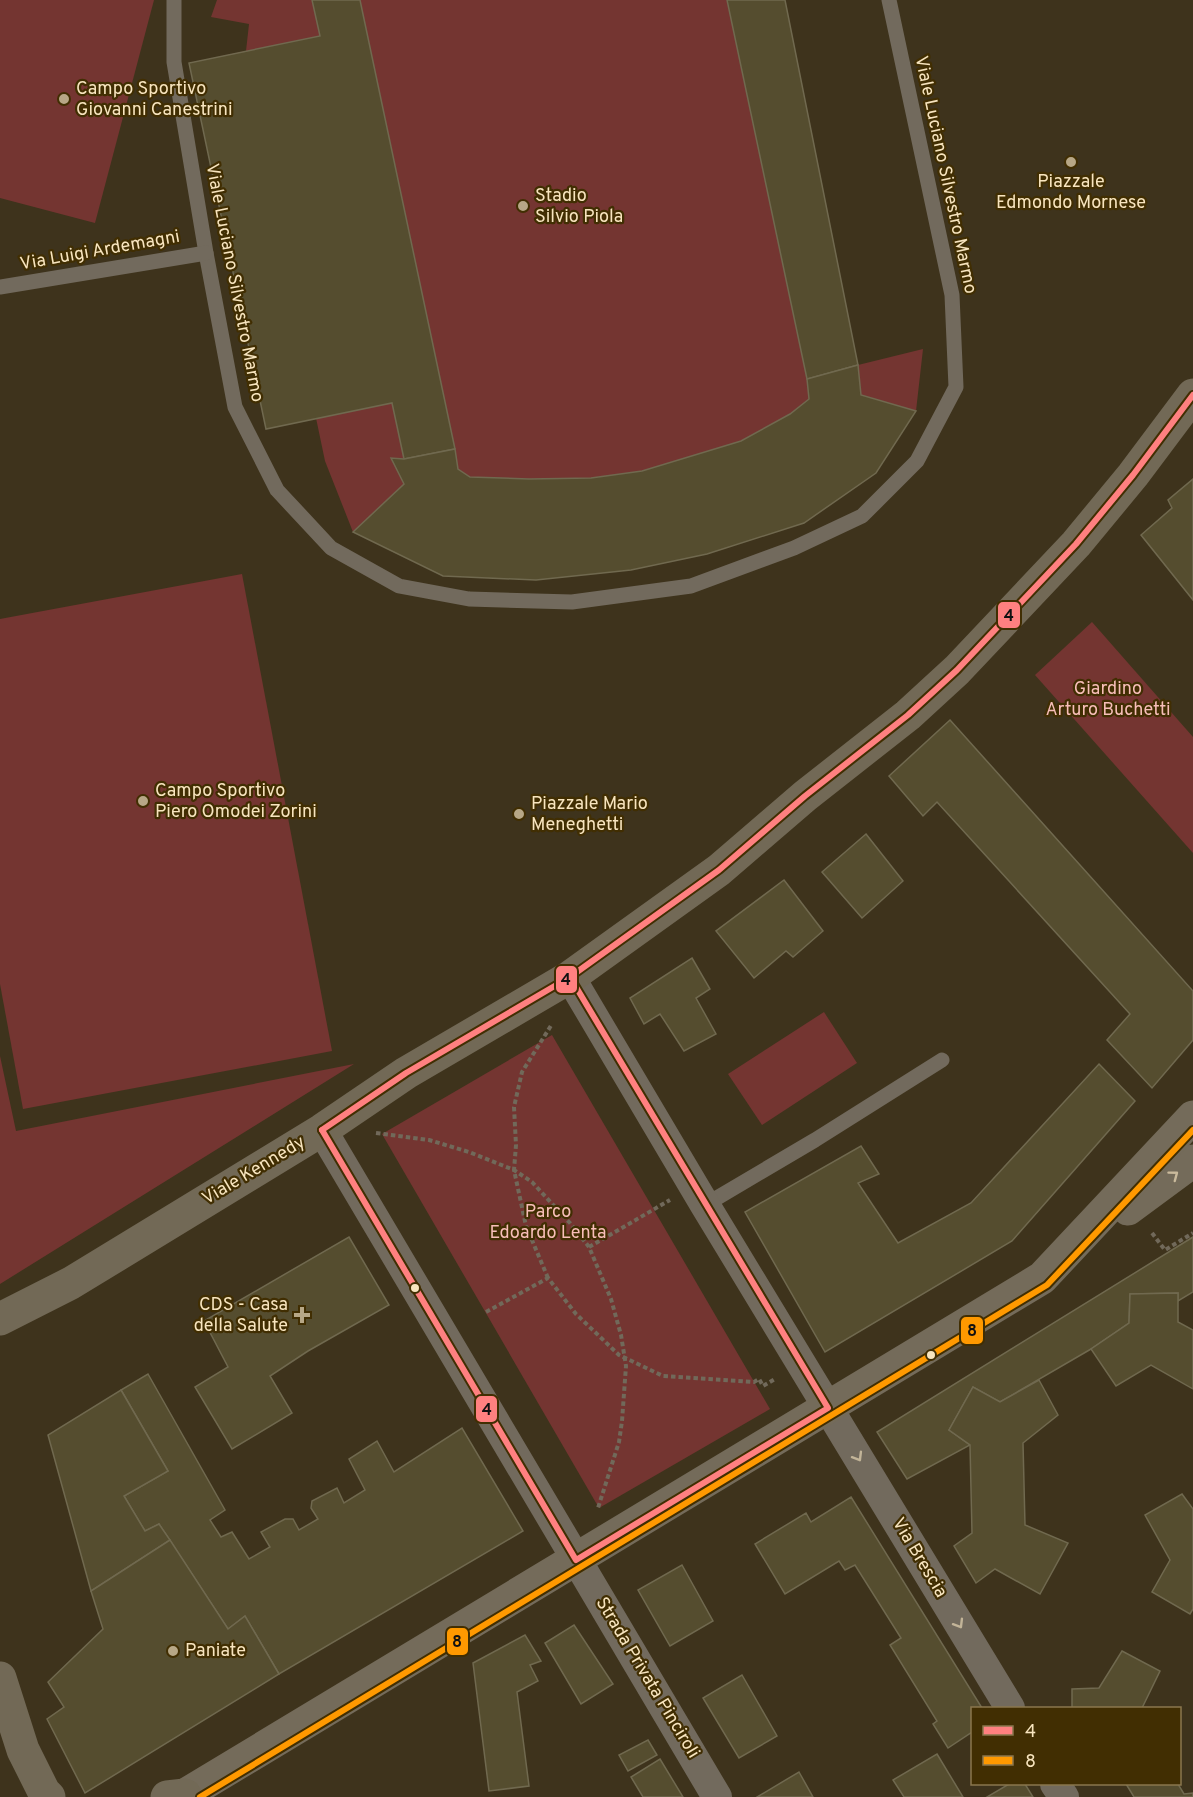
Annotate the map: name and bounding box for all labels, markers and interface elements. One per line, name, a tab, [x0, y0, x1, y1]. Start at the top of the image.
street label: Viale Luciano Silvestro Marmo	[909, 54, 981, 296]
place label: Campo Sportivo Giovanni Canestrini	[76, 78, 233, 122]
marker: Campo Sportivo Giovanni Canestrini	[57, 92, 71, 106]
marker: Piazzale Edmondo Mornese	[1064, 155, 1078, 169]
street label: Viale Luciano Silvestro Marmo	[200, 162, 268, 404]
place label: Piazzale Edmondo Mornese	[996, 171, 1146, 215]
place label: Stadio Silvio Piola	[535, 185, 623, 229]
marker: Stadio Silvio Piola	[516, 199, 530, 213]
street label: Via Luigi Ardemagni	[18, 226, 182, 276]
line badge: 4	[997, 601, 1021, 629]
text: 4	[1004, 607, 1014, 627]
park label: Giardino Arturo Buchetti	[1045, 678, 1171, 722]
place label: Campo Sportivo Piero Omodei Zorini	[155, 780, 317, 824]
place label: Piazzale Mario Meneghetti	[531, 793, 648, 837]
marker: Campo Sportivo Piero Omodei Zorini	[136, 794, 150, 808]
marker: Piazzale Mario Meneghetti	[512, 807, 526, 821]
line badge: 4	[555, 965, 578, 994]
text: 4	[561, 971, 571, 991]
street label: Viale Kennedy	[198, 1131, 310, 1211]
one-way arrow	[1167, 1171, 1178, 1182]
park label: Parco Edoardo Lenta	[489, 1201, 607, 1245]
unlabelled marker	[409, 1282, 421, 1294]
place label: CDS - Casa della Salute	[194, 1294, 288, 1338]
marker: CDS - Casa della Salute	[293, 1306, 311, 1324]
line badge: 8	[960, 1316, 984, 1345]
text: 8	[967, 1322, 977, 1342]
unlabelled marker	[925, 1349, 937, 1361]
line badge: 4	[475, 1395, 498, 1423]
text: 4	[482, 1401, 492, 1421]
one-way arrow	[851, 1451, 863, 1461]
street label: Via Brescia	[886, 1514, 952, 1602]
street label: Strada Privata Pinciroli	[590, 1593, 704, 1763]
one-way arrow	[952, 1618, 964, 1628]
line badge: 8	[446, 1627, 469, 1656]
text: 8	[452, 1633, 462, 1653]
place label: Paniate	[185, 1640, 246, 1663]
marker: Paniate	[166, 1644, 180, 1658]
legend	[971, 1707, 1181, 1785]
text: 4	[1025, 1721, 1036, 1744]
text: 8	[1025, 1751, 1036, 1774]

